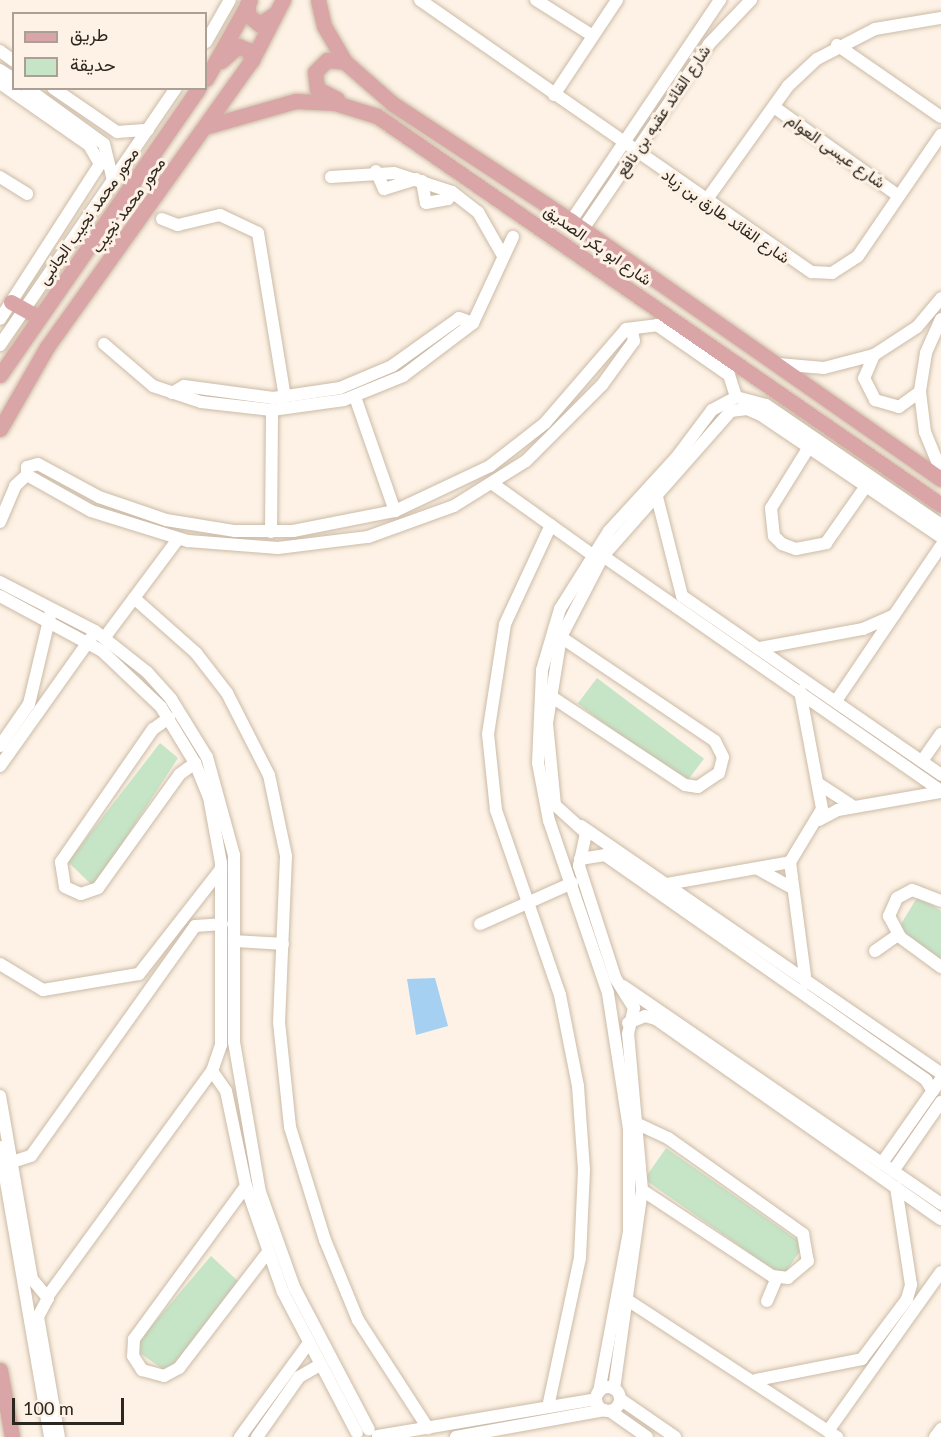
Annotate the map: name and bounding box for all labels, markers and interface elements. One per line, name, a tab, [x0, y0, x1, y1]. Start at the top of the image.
legend	[12, 12, 207, 90]
text: طريق	[70, 23, 108, 45]
street label: شارع القائد عقبه بن نافع	[612, 42, 714, 180]
text: حديقة	[70, 53, 116, 75]
street label: شارع عيسى العوام	[783, 110, 889, 192]
street label: محور محمد نجيب الجانبى	[33, 144, 143, 288]
street label: محور محمد نجيب	[87, 153, 169, 257]
street label: شارع القائد طارق بن زياد	[658, 165, 794, 267]
street label: شارع ابو بكر الصديق	[540, 201, 656, 289]
scale bar	[15, 1386, 128, 1424]
text: 100 m	[23, 1397, 74, 1419]

